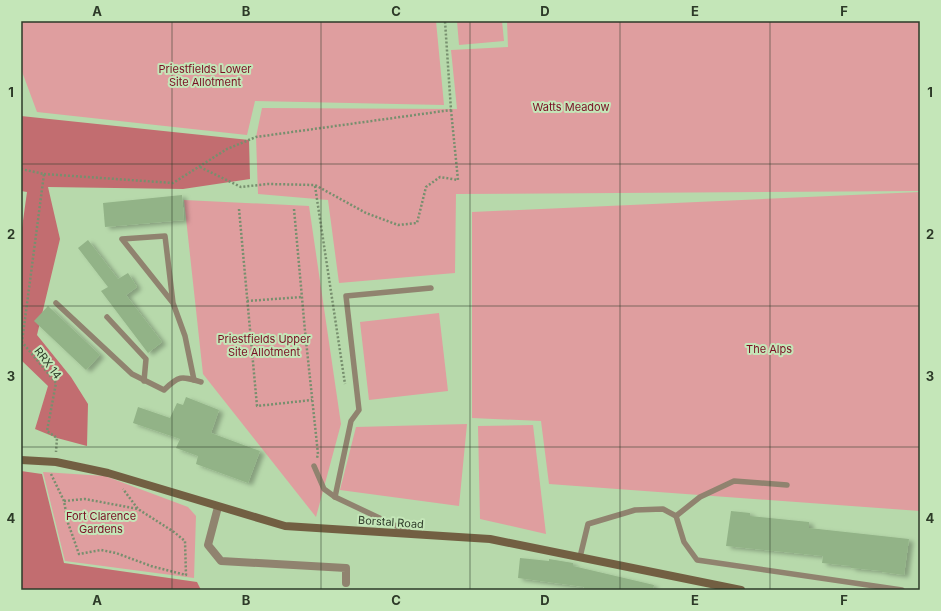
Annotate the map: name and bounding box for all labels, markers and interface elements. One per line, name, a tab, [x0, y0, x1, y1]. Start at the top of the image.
text: A	[92, 3, 102, 19]
text: B	[242, 3, 251, 19]
text: C	[391, 3, 401, 19]
text: D	[540, 3, 550, 19]
text: E	[691, 3, 699, 19]
text: F	[840, 3, 848, 19]
park label: Priestfields Lower Site Allotment	[159, 62, 251, 89]
text: 1	[8, 84, 14, 100]
text: 1	[927, 84, 933, 100]
park label: Watts Meadow	[533, 100, 609, 114]
text: 2	[7, 226, 15, 242]
text: 2	[926, 226, 934, 242]
park label: Priestfields Upper Site Allotment	[217, 332, 311, 359]
park label: The Alps	[746, 342, 792, 356]
street label: RRX 14	[31, 344, 65, 382]
text: 3	[7, 368, 15, 384]
text: 3	[926, 368, 934, 384]
park label: Fort Clarence Gardens	[66, 509, 136, 536]
text: 4	[7, 510, 16, 526]
text: 4	[926, 510, 935, 526]
street label: Borstal Road	[358, 513, 424, 531]
text: A	[92, 592, 102, 608]
text: B	[242, 592, 251, 608]
text: C	[391, 592, 401, 608]
text: D	[540, 592, 550, 608]
text: E	[691, 592, 699, 608]
text: F	[840, 592, 848, 608]

